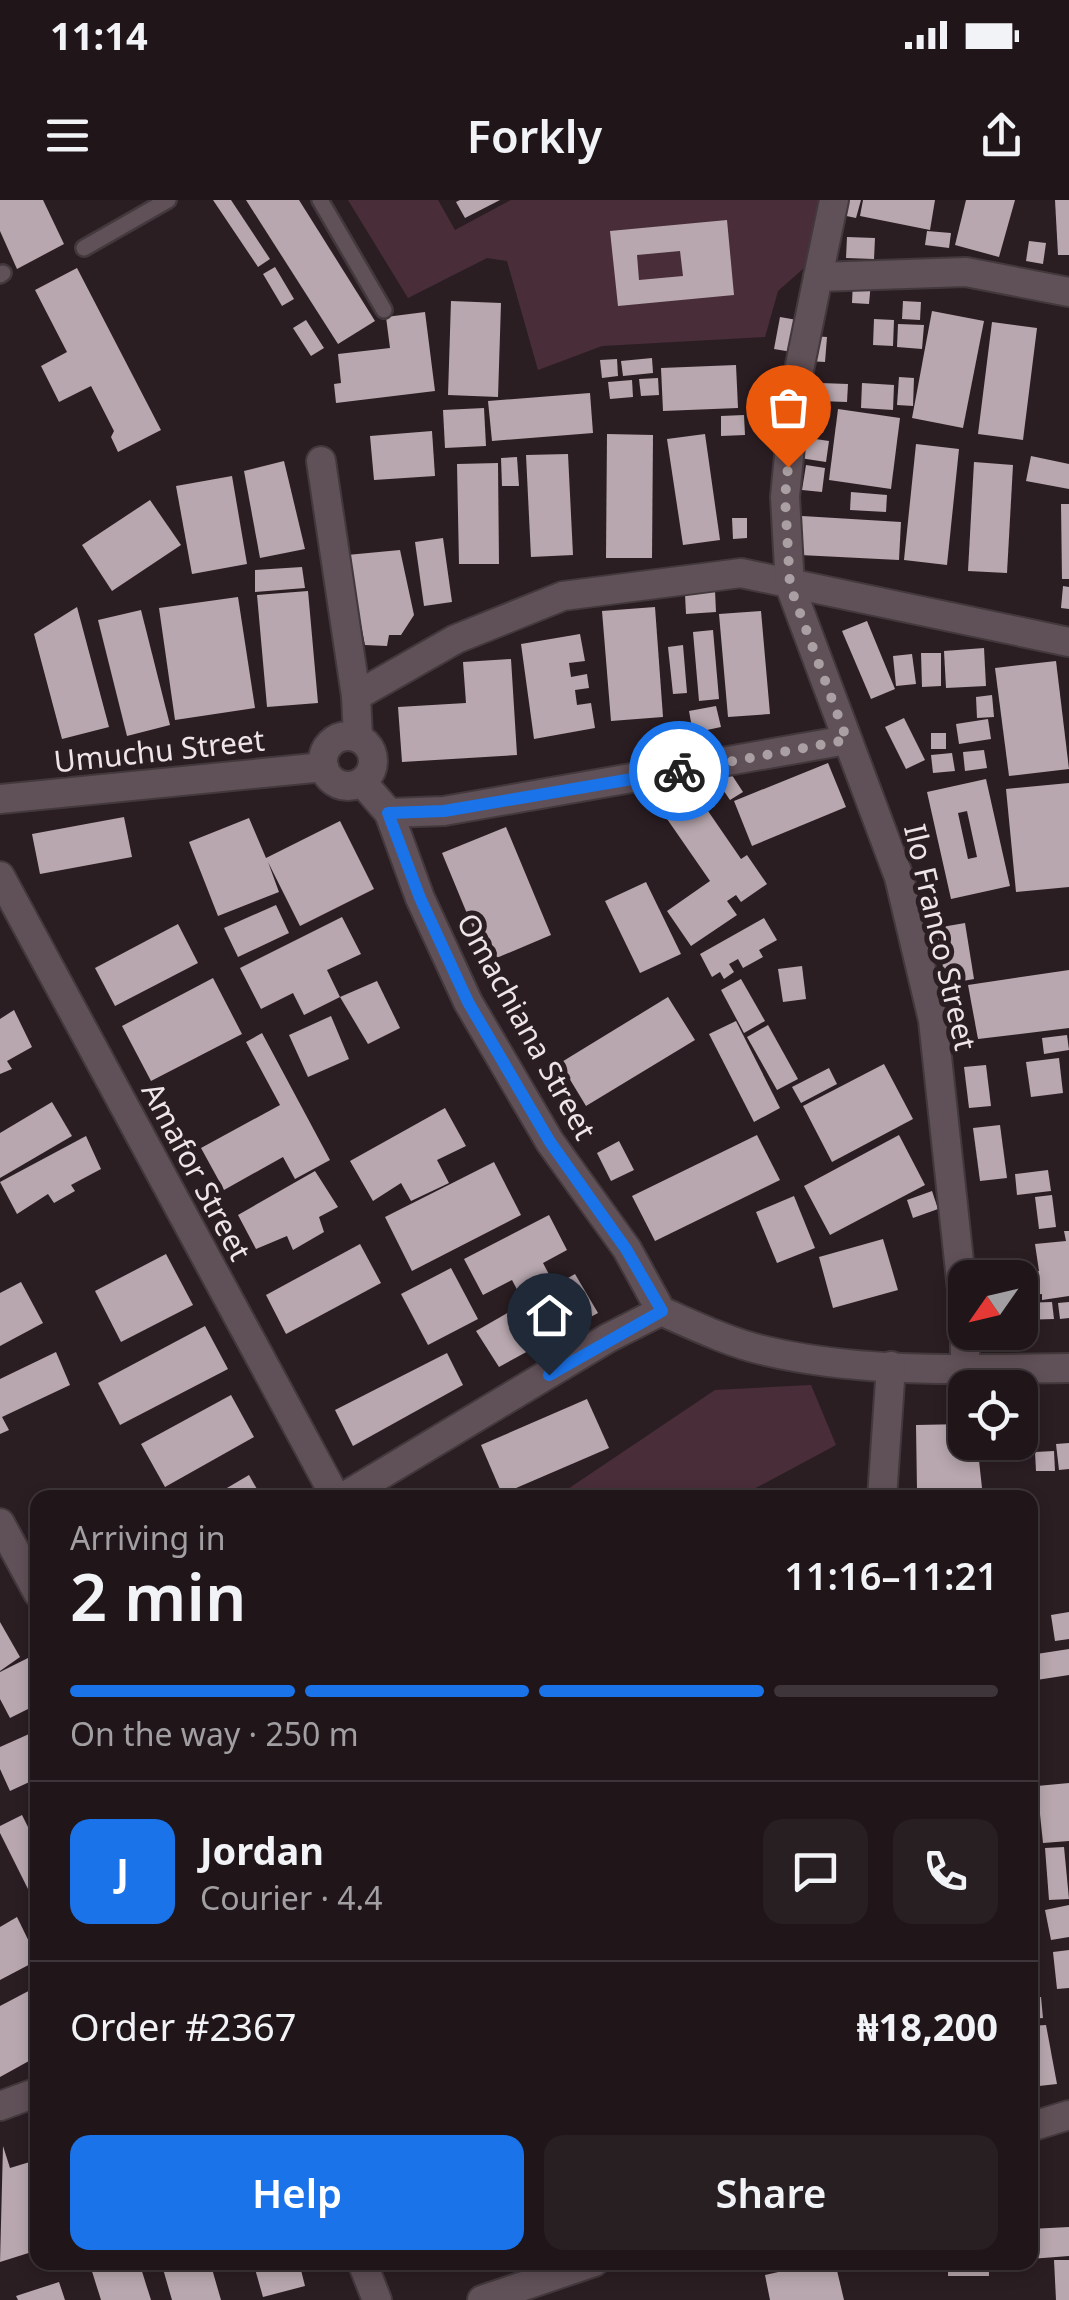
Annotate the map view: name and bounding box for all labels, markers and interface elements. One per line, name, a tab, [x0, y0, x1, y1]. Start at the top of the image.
text: 11:14	[50, 9, 148, 61]
text: Forkly	[467, 105, 602, 166]
icon: menu	[40, 108, 95, 163]
icon: share	[974, 108, 1029, 163]
pin	[746, 365, 831, 468]
icon: bag	[761, 380, 816, 435]
street label: Umuchu Street	[52, 719, 267, 781]
courier	[629, 721, 729, 821]
icon: bike	[652, 744, 707, 799]
street label: Ilo Franco Street	[895, 820, 987, 1054]
street label: Omachiana Street	[448, 906, 606, 1147]
street label: Amafor Street	[133, 1075, 261, 1268]
north arrow	[948, 1260, 1038, 1350]
map controls	[948, 1260, 1038, 1460]
pin	[507, 1273, 592, 1376]
icon: home	[522, 1288, 577, 1343]
button: locate	[948, 1370, 1038, 1460]
text: Arriving in	[70, 1516, 225, 1559]
text: 11:16–11:21	[784, 1549, 998, 1601]
text: 2 min	[70, 1552, 246, 1640]
text: On the way · 250 m	[70, 1712, 359, 1755]
button: chat	[763, 1819, 868, 1924]
button: phone	[893, 1819, 998, 1924]
text: Jordan	[200, 1824, 324, 1876]
text: J	[116, 1845, 129, 1897]
text: Courier · 4.4	[200, 1876, 383, 1919]
text: Order #2367	[70, 2000, 296, 2052]
text: ₦18,200	[857, 2000, 998, 2052]
button: Help	[70, 2135, 524, 2250]
button: Share	[544, 2135, 998, 2250]

